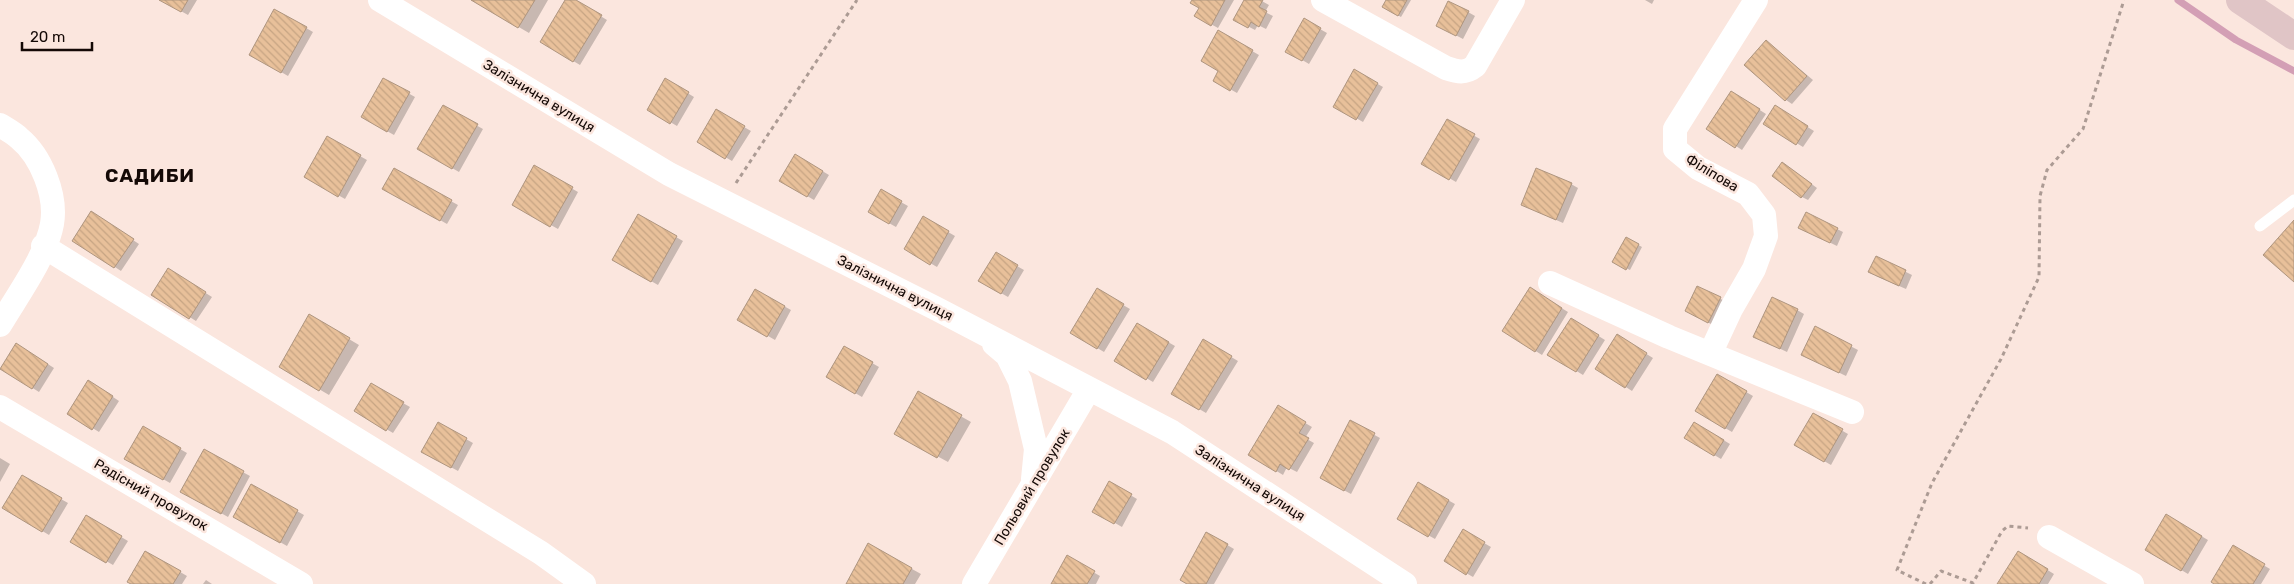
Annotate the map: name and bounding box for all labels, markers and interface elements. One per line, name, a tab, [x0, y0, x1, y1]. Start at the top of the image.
scale bar	[22, 20, 92, 52]
text: 20 m	[30, 28, 65, 46]
street label: Залізнична вулиця	[480, 56, 598, 136]
street label: Філіпова	[1682, 151, 1742, 195]
district label: САДИБИ	[105, 164, 195, 187]
street label: Залізнична вулиця	[834, 251, 956, 325]
street label: Польовий провулок	[991, 425, 1074, 548]
street label: Залізнична вулиця	[1192, 441, 1308, 525]
street label: Радісний провулок	[91, 455, 211, 535]

